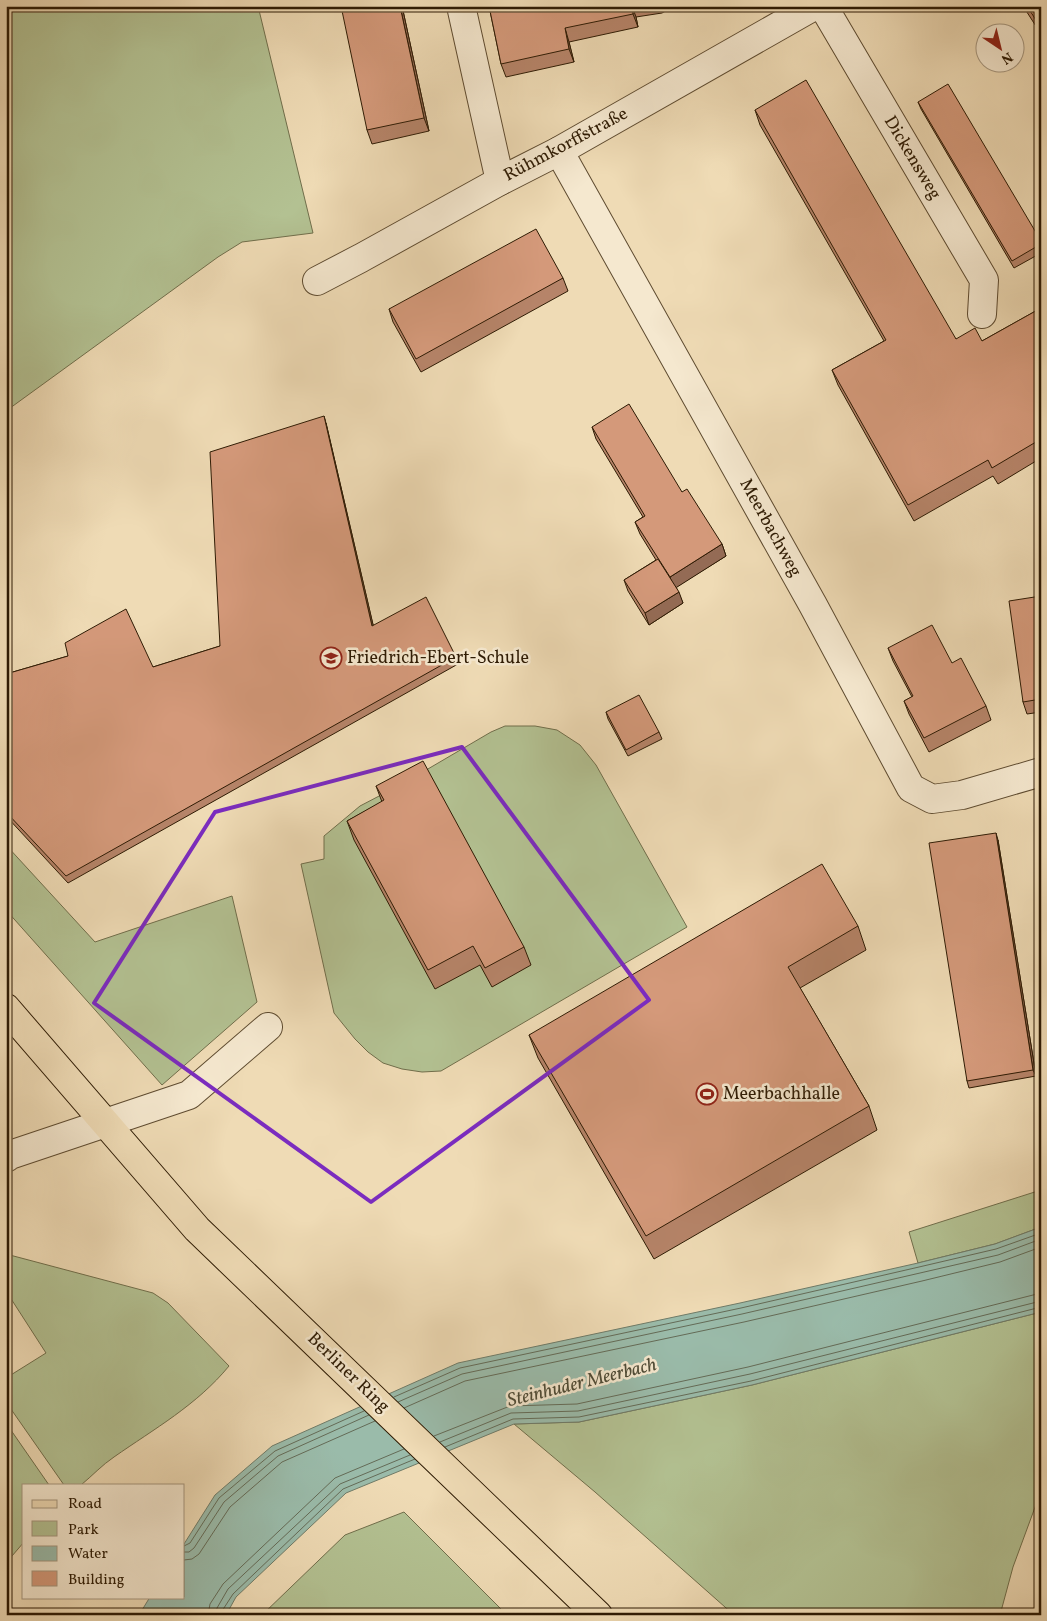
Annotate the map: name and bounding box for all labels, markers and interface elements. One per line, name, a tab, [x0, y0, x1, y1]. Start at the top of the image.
north arrow	[974, 22, 1024, 72]
text: N	[997, 47, 1016, 68]
street label: Rühmkorffstraße	[499, 102, 633, 188]
street label: Dickensweg	[877, 111, 947, 205]
street label: Meerbachweg	[733, 474, 807, 582]
school or university icon: Friedrich-Ebert-Schule	[319, 646, 343, 670]
place label: Friedrich-Ebert-Schule	[347, 646, 529, 671]
sports icon: Meerbachhalle	[695, 1082, 719, 1106]
place label: Meerbachhalle	[723, 1082, 840, 1107]
street label: Berliner Ring	[301, 1327, 395, 1419]
water label: Steinhuder Meerbach	[505, 1352, 659, 1414]
legend	[22, 1484, 185, 1598]
text: Road	[68, 1494, 102, 1515]
text: Park	[68, 1520, 99, 1541]
text: Water	[68, 1544, 108, 1565]
text: Building	[68, 1570, 125, 1591]

